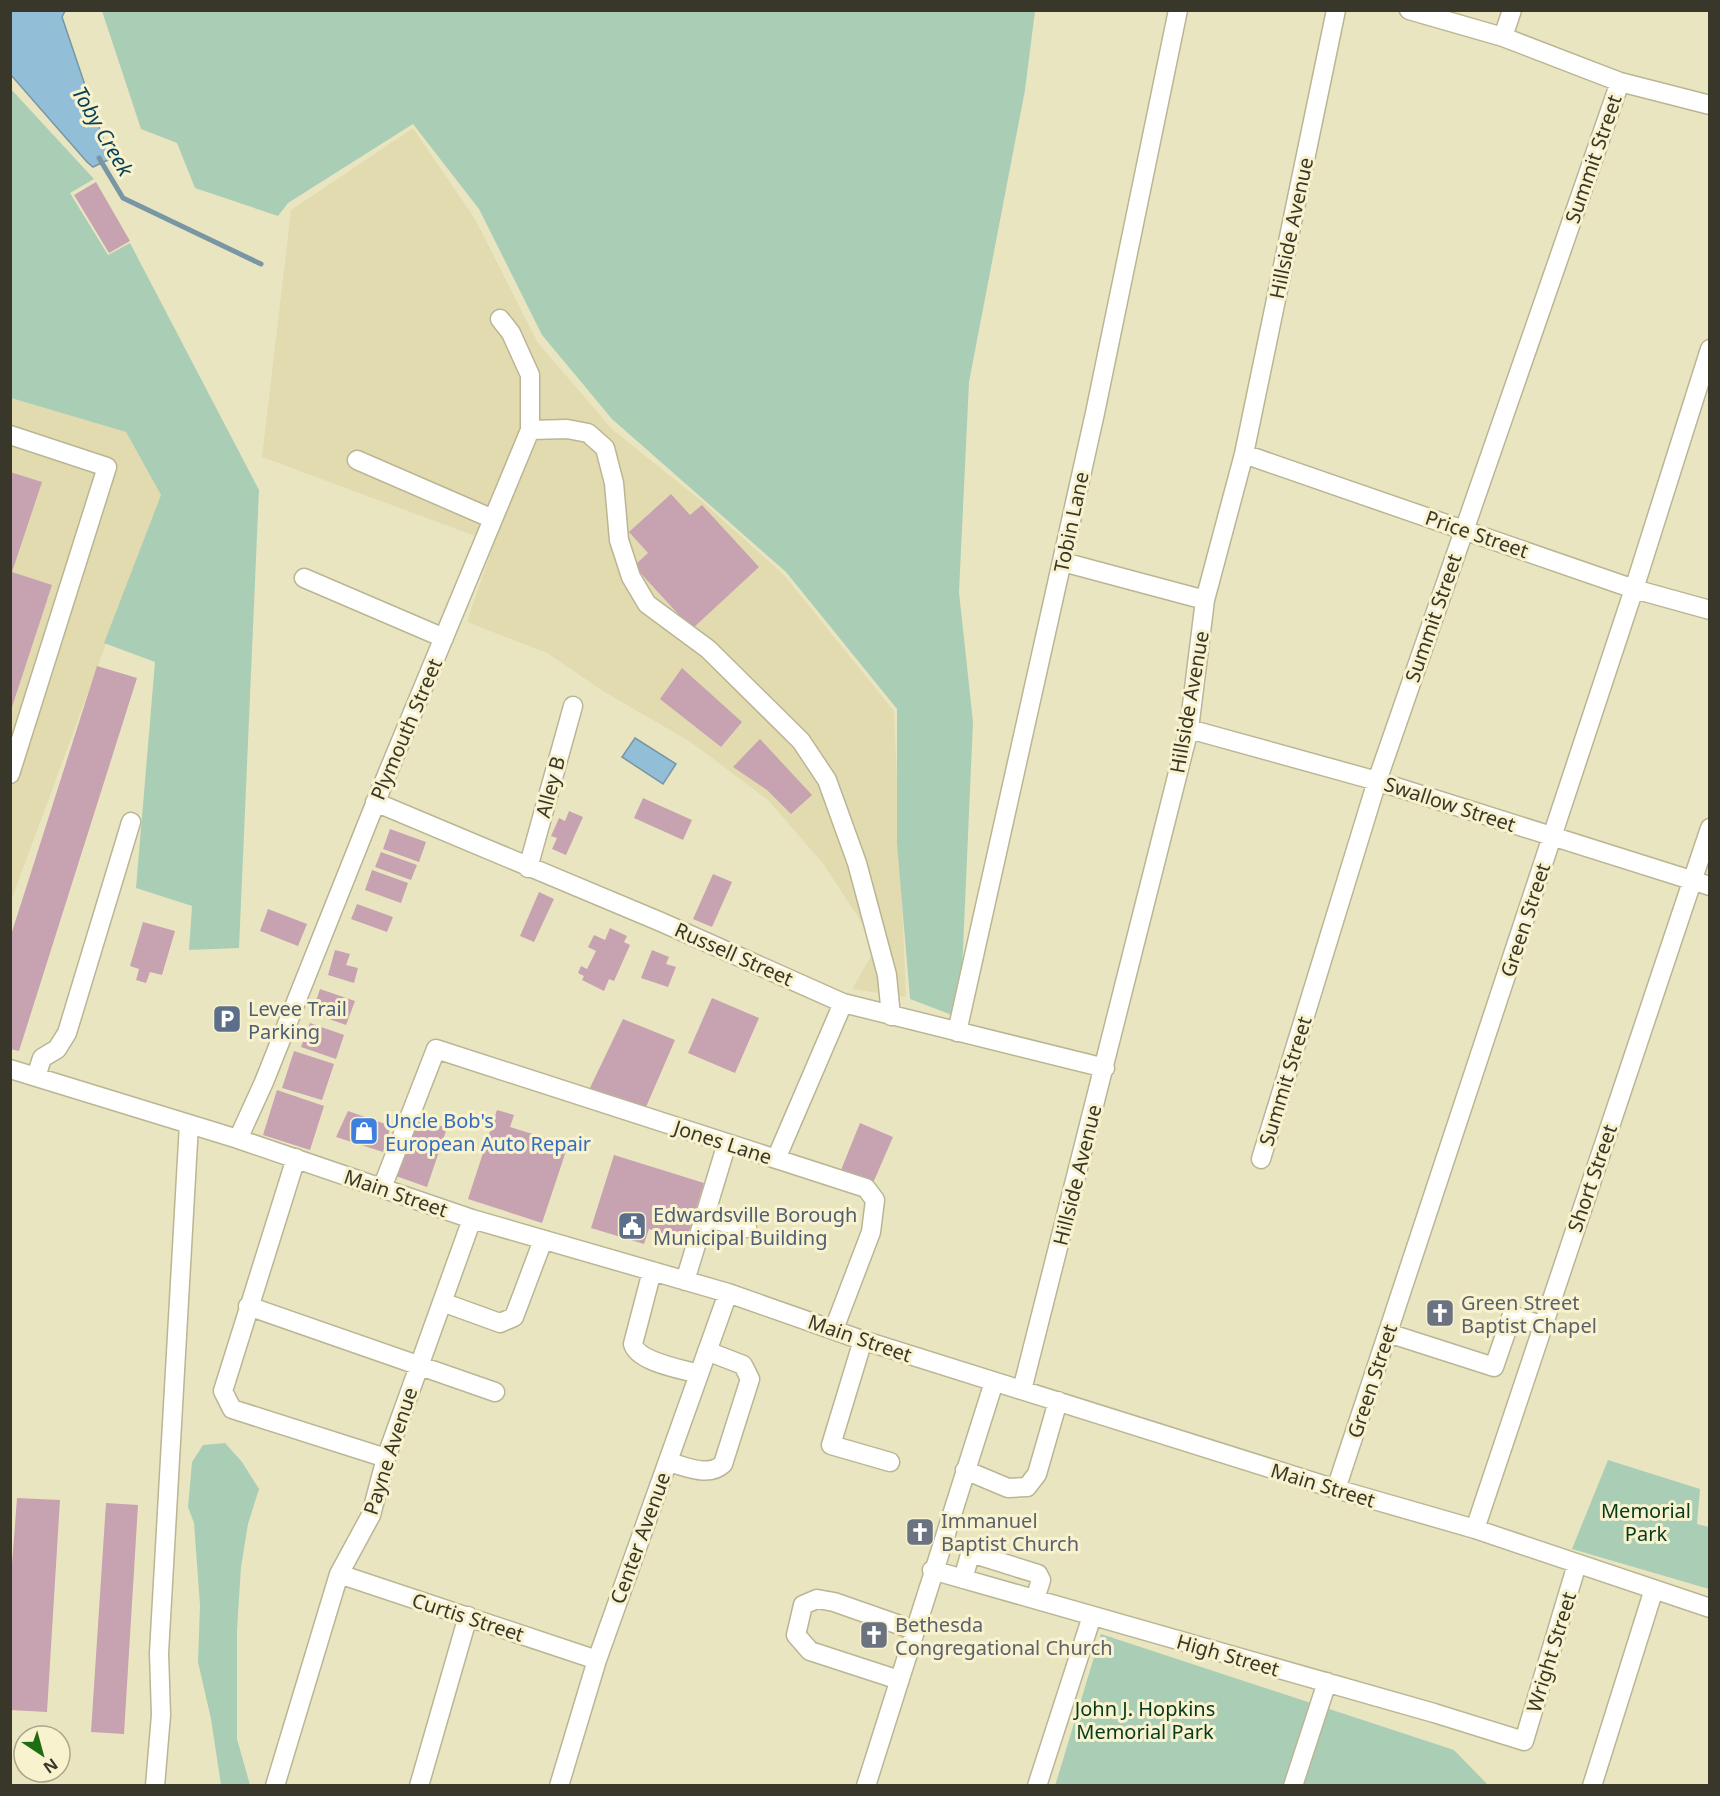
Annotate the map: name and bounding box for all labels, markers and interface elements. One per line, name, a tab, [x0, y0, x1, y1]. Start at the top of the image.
water label: Toby Creek	[66, 81, 141, 182]
street label: Summit Street	[1558, 91, 1628, 227]
street label: Hillside Avenue	[1263, 155, 1319, 301]
street label: Tobin Lane	[1047, 469, 1095, 575]
street label: Price Street	[1422, 504, 1532, 564]
street label: Summit Street	[1398, 550, 1468, 686]
street label: Hillside Avenue	[1163, 629, 1215, 775]
street label: Plymouth Street	[364, 654, 448, 804]
street label: Alley B	[529, 753, 571, 821]
street label: Swallow Street	[1381, 770, 1519, 838]
street label: Green Street	[1494, 860, 1556, 980]
street label: Russell Street	[671, 916, 797, 992]
place label: Levee Trail Parking	[248, 995, 347, 1045]
parking icon: Levee Trail Parking	[211, 1003, 243, 1035]
street label: Summit Street	[1252, 1013, 1318, 1149]
street label: Hillside Avenue	[1046, 1102, 1108, 1248]
place label: Uncle Bob's European Auto Repair	[385, 1107, 591, 1157]
street label: Jones Lane	[669, 1113, 775, 1170]
shop icon: Uncle Bob's European Auto Repair	[348, 1115, 380, 1147]
street label: Short Street	[1561, 1121, 1623, 1235]
street label: Main Street	[341, 1163, 451, 1223]
place label: Edwardsville Borough Municipal Building	[653, 1201, 857, 1251]
public building icon: Edwardsville Borough Municipal Building	[616, 1210, 648, 1242]
place label: Green Street Baptist Chapel	[1461, 1289, 1597, 1339]
church icon: Green Street Baptist Chapel	[1424, 1297, 1456, 1329]
street label: Main Street	[805, 1308, 915, 1368]
street label: Green Street	[1341, 1321, 1403, 1441]
street label: Payne Avenue	[357, 1384, 423, 1518]
street label: Main Street	[1267, 1456, 1379, 1514]
street label: Center Avenue	[604, 1468, 676, 1608]
park label: Memorial Park	[1601, 1497, 1691, 1547]
place label: Immanuel Baptist Church	[941, 1507, 1079, 1557]
church icon: Immanuel Baptist Church	[904, 1516, 936, 1548]
street label: Curtis Street	[409, 1586, 527, 1648]
street label: Wright Street	[1520, 1588, 1582, 1716]
place label: Bethesda Congregational Church	[895, 1611, 1113, 1661]
church icon: Bethesda Congregational Church	[858, 1619, 890, 1651]
street label: High Street	[1173, 1627, 1283, 1683]
park label: John J. Hopkins Memorial Park	[1073, 1695, 1215, 1745]
north arrow	[12, 1724, 72, 1784]
text: N	[39, 1753, 63, 1779]

